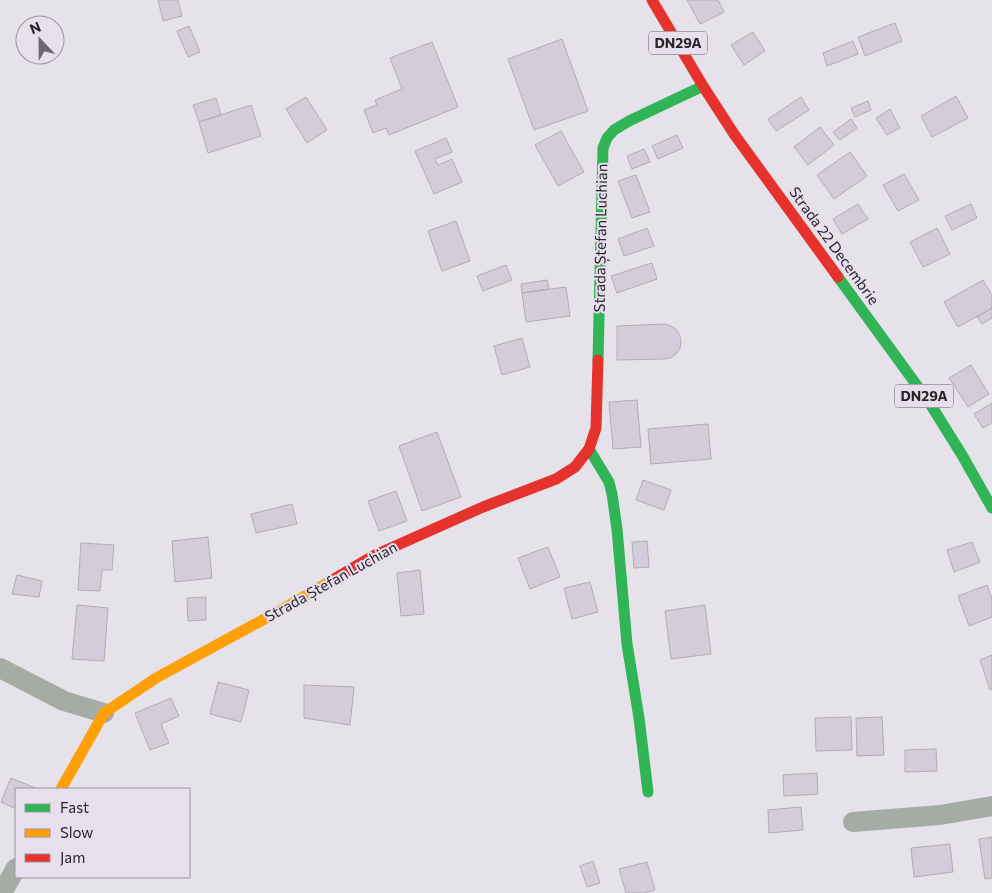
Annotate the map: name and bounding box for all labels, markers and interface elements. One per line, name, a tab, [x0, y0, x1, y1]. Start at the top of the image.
north arrow	[15, 15, 65, 65]
text: N	[27, 18, 43, 37]
road number: DN29A	[649, 32, 707, 54]
street label: Strada Ștefan Luchian	[590, 163, 612, 313]
street label: Strada 22 Decembrie	[786, 183, 884, 308]
road number: DN29A	[895, 384, 953, 408]
street label: Strada Ștefan Luchian	[261, 537, 401, 627]
legend	[15, 788, 190, 878]
text: Fast	[60, 798, 89, 816]
text: Slow	[60, 823, 93, 841]
text: Jam	[60, 848, 85, 866]

